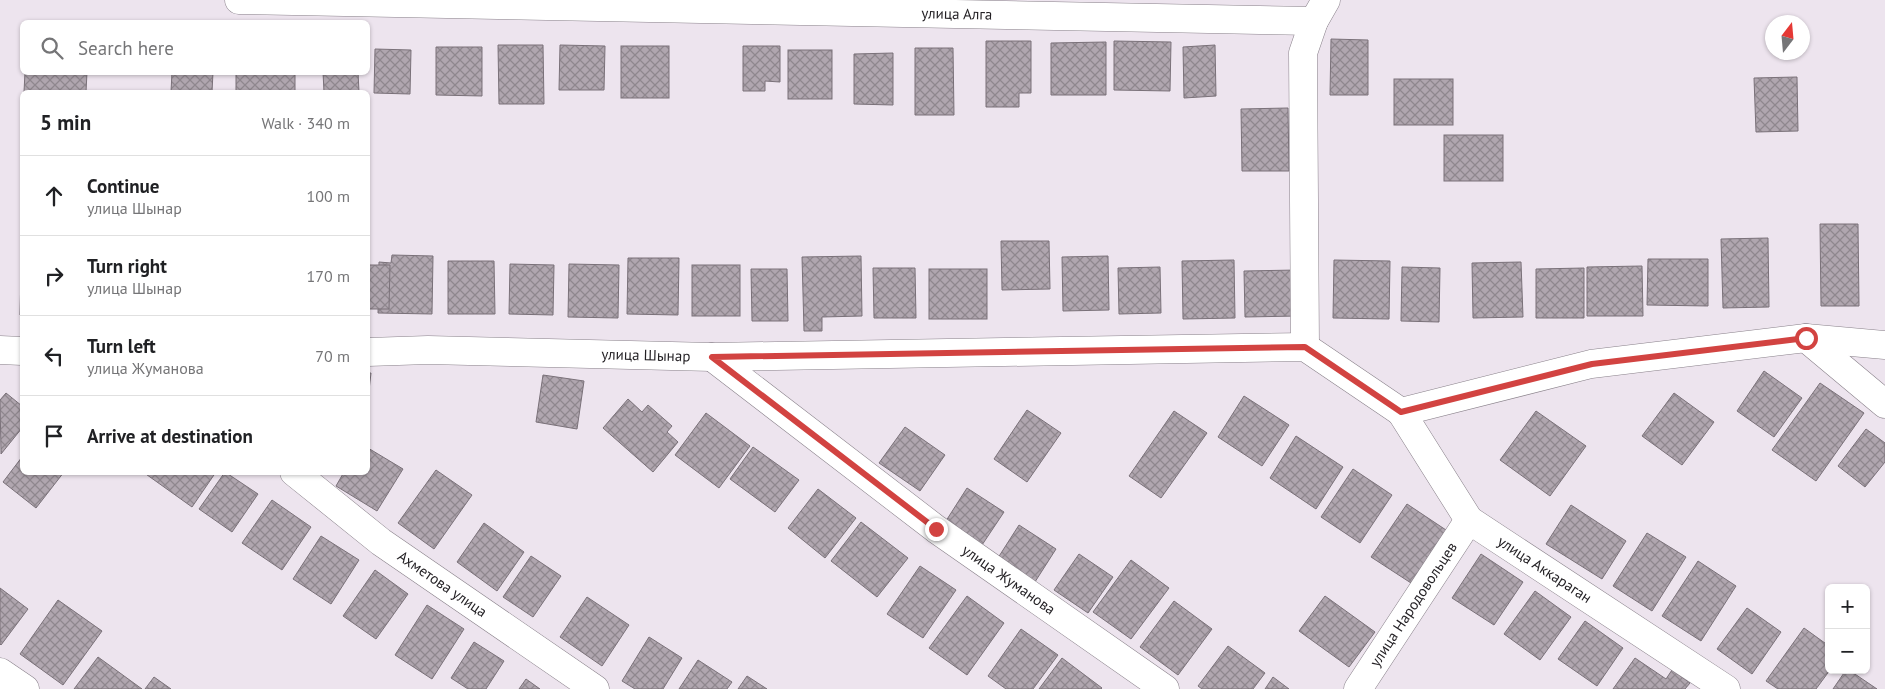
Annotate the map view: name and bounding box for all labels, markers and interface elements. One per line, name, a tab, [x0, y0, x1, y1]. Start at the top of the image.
street label: улица Алга	[921, 3, 993, 24]
north arrow	[1765, 15, 1810, 60]
search box	[20, 20, 370, 75]
icon: search	[38, 34, 66, 62]
text: Search here	[78, 36, 174, 60]
text: 5 min	[40, 109, 91, 136]
text: Walk · 340 m	[261, 113, 350, 133]
text: Continue	[87, 174, 159, 198]
icon: ahead	[40, 182, 68, 210]
text: 100 m	[307, 186, 350, 206]
text: улица Шынар	[87, 198, 182, 218]
text: Turn right	[87, 254, 167, 278]
icon: right	[40, 262, 68, 290]
text: 170 m	[307, 266, 350, 286]
text: улица Шынар	[87, 278, 182, 298]
route start	[1795, 327, 1818, 350]
text: Turn left	[87, 334, 156, 358]
icon: left	[40, 342, 68, 370]
street label: улица Шынар	[601, 344, 691, 365]
text: 70 m	[315, 346, 350, 366]
text: улица Жуманова	[87, 358, 204, 378]
icon: arrive	[40, 422, 68, 450]
text: Arrive at destination	[87, 424, 253, 448]
route end	[925, 518, 948, 541]
street label: улица Аккараган	[1494, 531, 1596, 607]
street label: улица Народовольцев	[1365, 538, 1461, 670]
street label: улица Жуманова	[959, 540, 1059, 618]
street label: Ахметова улица	[394, 546, 491, 621]
map controls	[1825, 584, 1870, 674]
button: +	[1825, 584, 1870, 629]
button: −	[1825, 629, 1870, 674]

